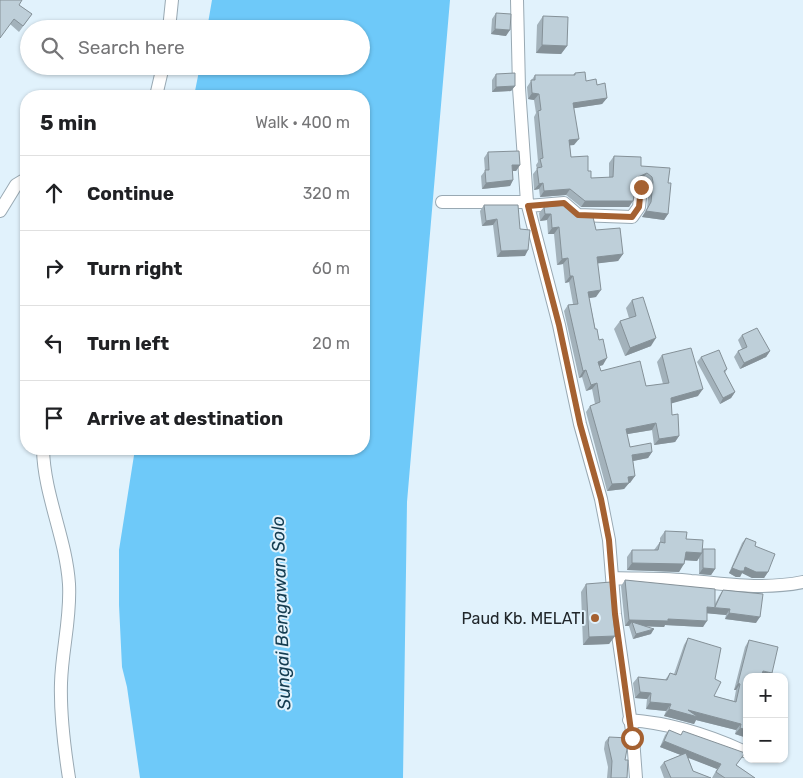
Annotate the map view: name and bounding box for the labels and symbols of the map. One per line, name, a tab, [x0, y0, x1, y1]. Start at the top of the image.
route end	[630, 176, 653, 199]
water label: Sungai Bengawan Solo	[267, 516, 295, 710]
place label: Paud Kb. MELATI	[461, 609, 585, 628]
marker: Paud Kb. MELATI	[589, 612, 601, 624]
route start	[621, 727, 644, 750]

